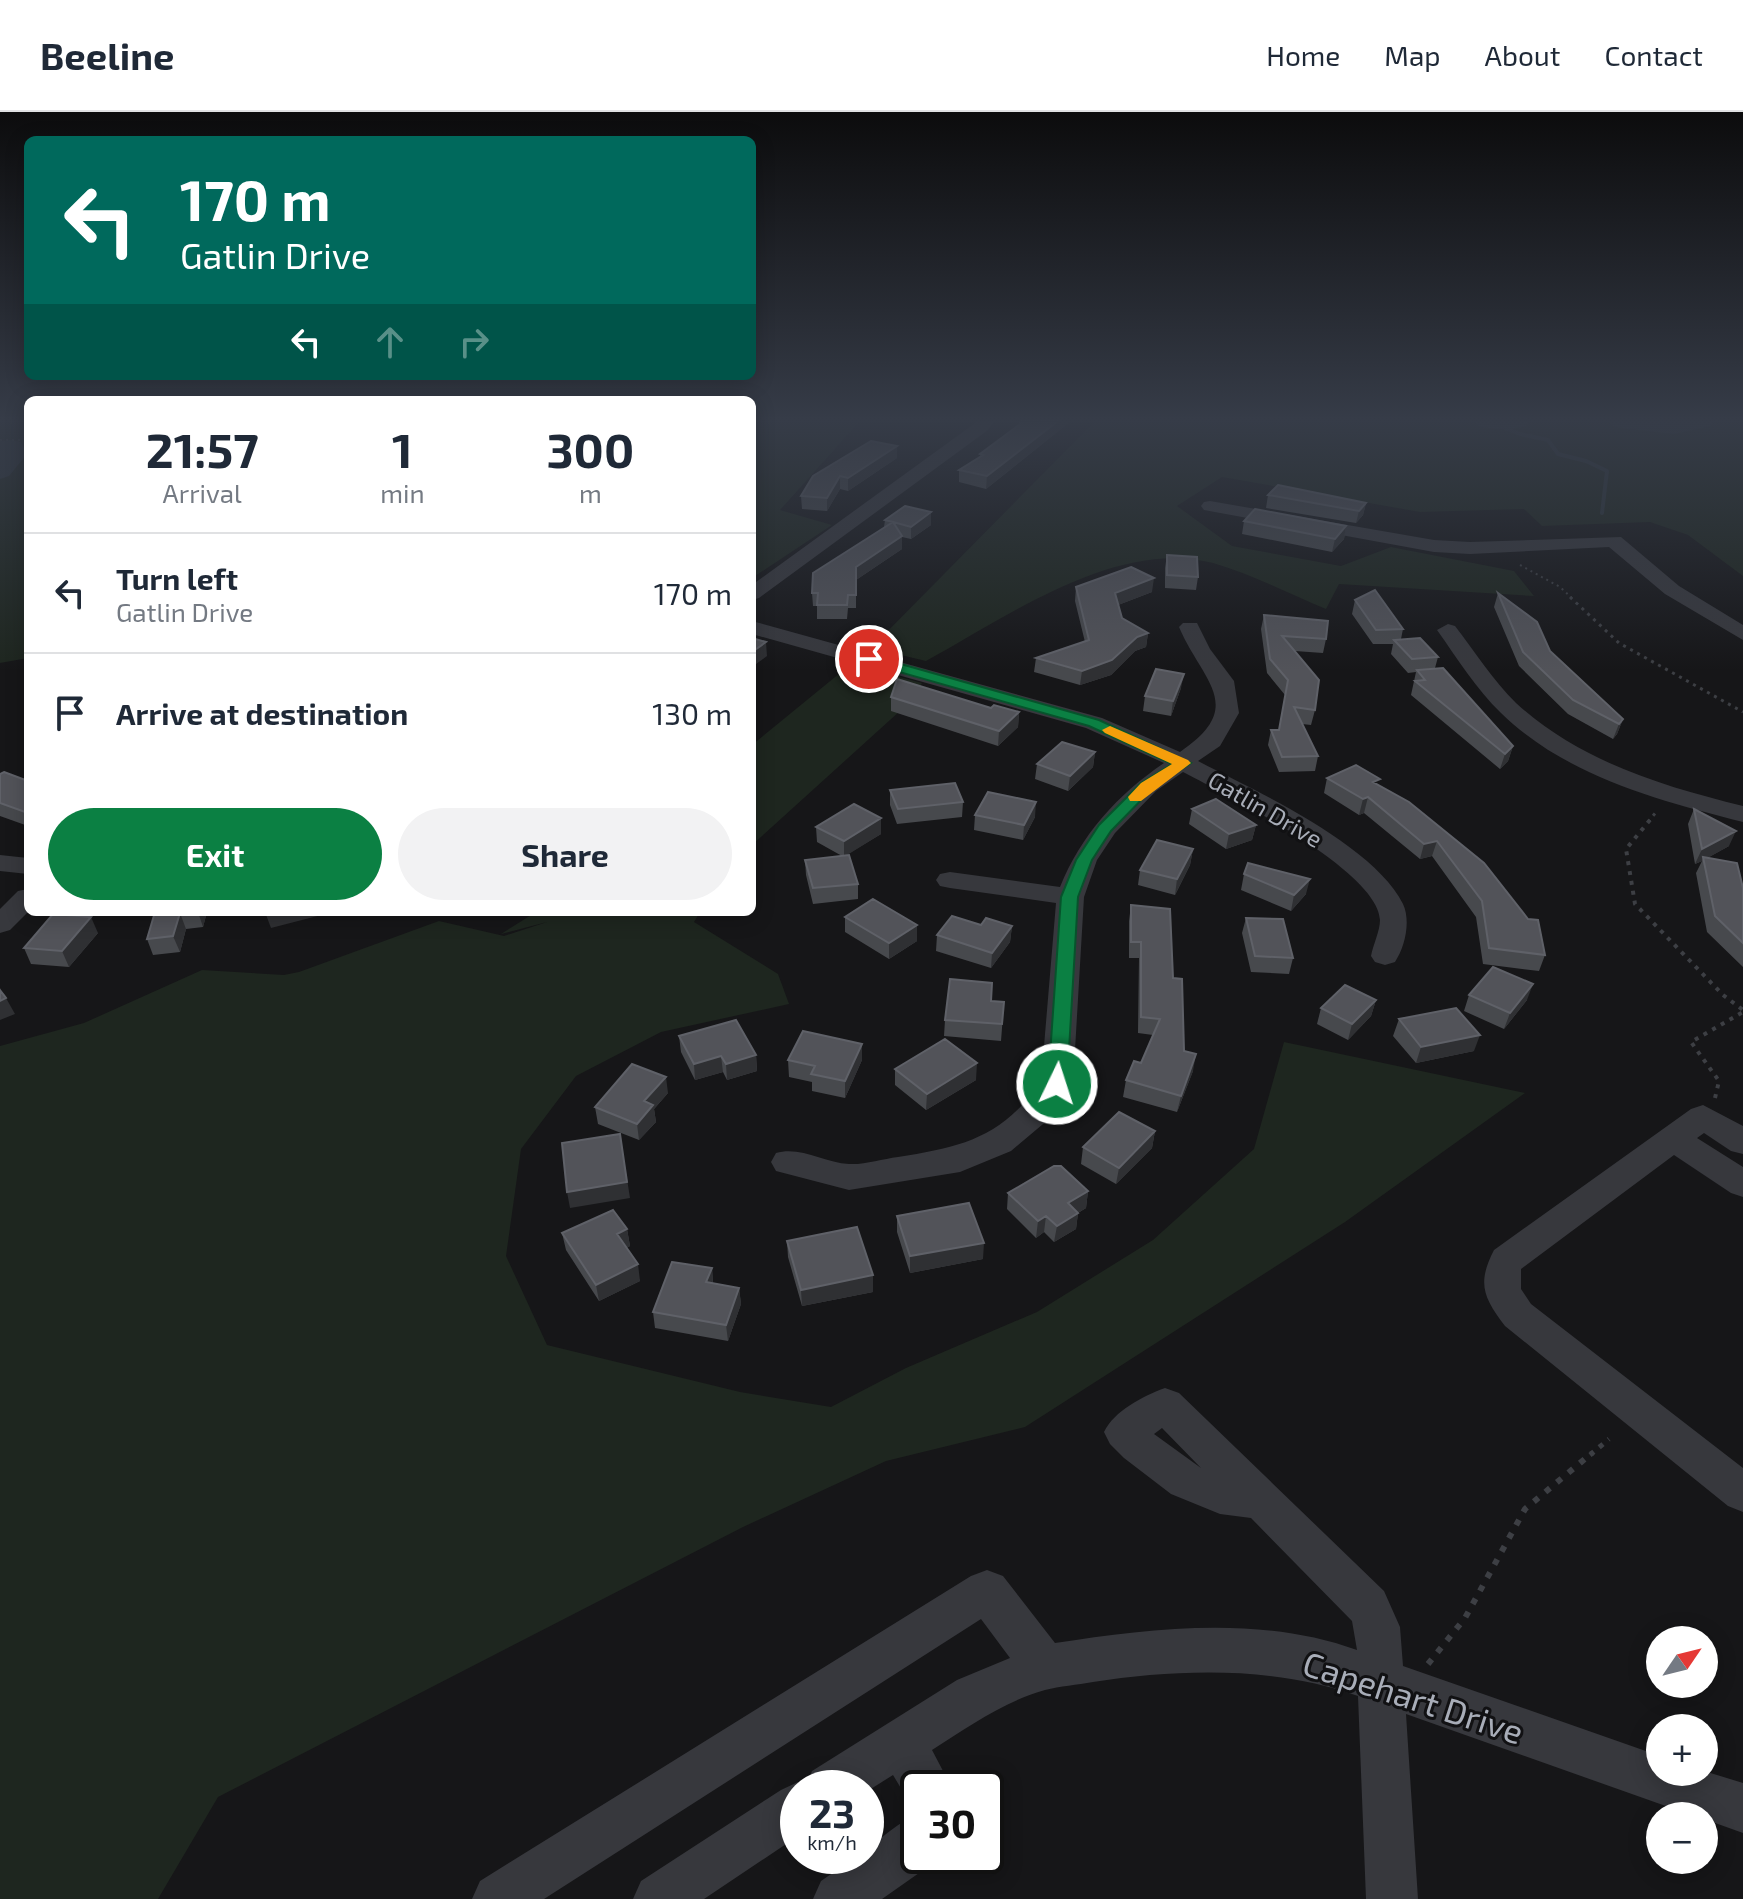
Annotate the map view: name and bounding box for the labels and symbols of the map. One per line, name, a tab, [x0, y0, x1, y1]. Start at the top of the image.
pin	[835, 625, 903, 693]
street label: Gatlin Drive	[1204, 764, 1328, 853]
position arrow	[1015, 1042, 1099, 1126]
north arrow	[1646, 1626, 1718, 1698]
street label: Capehart Drive	[1298, 1642, 1529, 1752]
speed limit sign: 30	[900, 1770, 1004, 1874]

